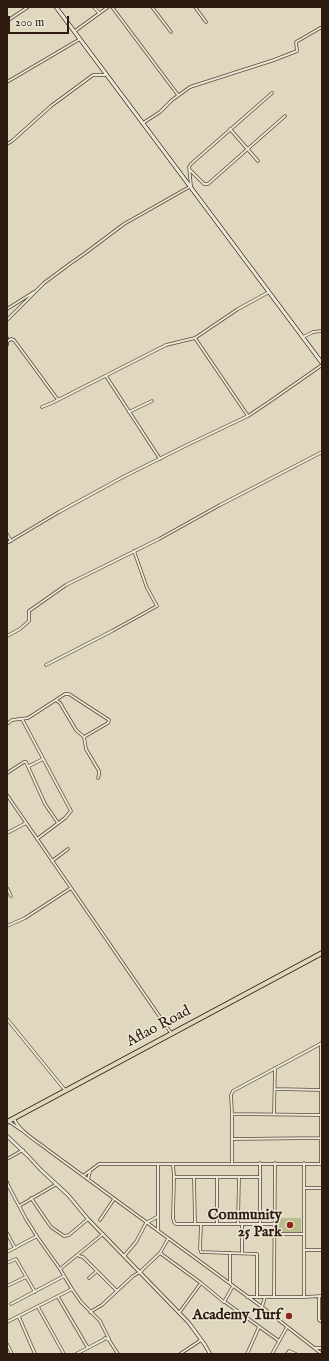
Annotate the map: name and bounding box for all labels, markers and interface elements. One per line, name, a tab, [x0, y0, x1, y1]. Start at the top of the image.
scale bar	[10, 8, 71, 34]
text: 200 m	[15, 15, 44, 30]
street label: Aflao Road	[124, 1003, 194, 1051]
place label: Community 25 Park	[208, 1207, 282, 1242]
marker: Community 25 Park	[285, 1220, 295, 1230]
place label: Academy Turf	[193, 1307, 281, 1325]
marker: Academy Turf	[284, 1311, 294, 1321]

